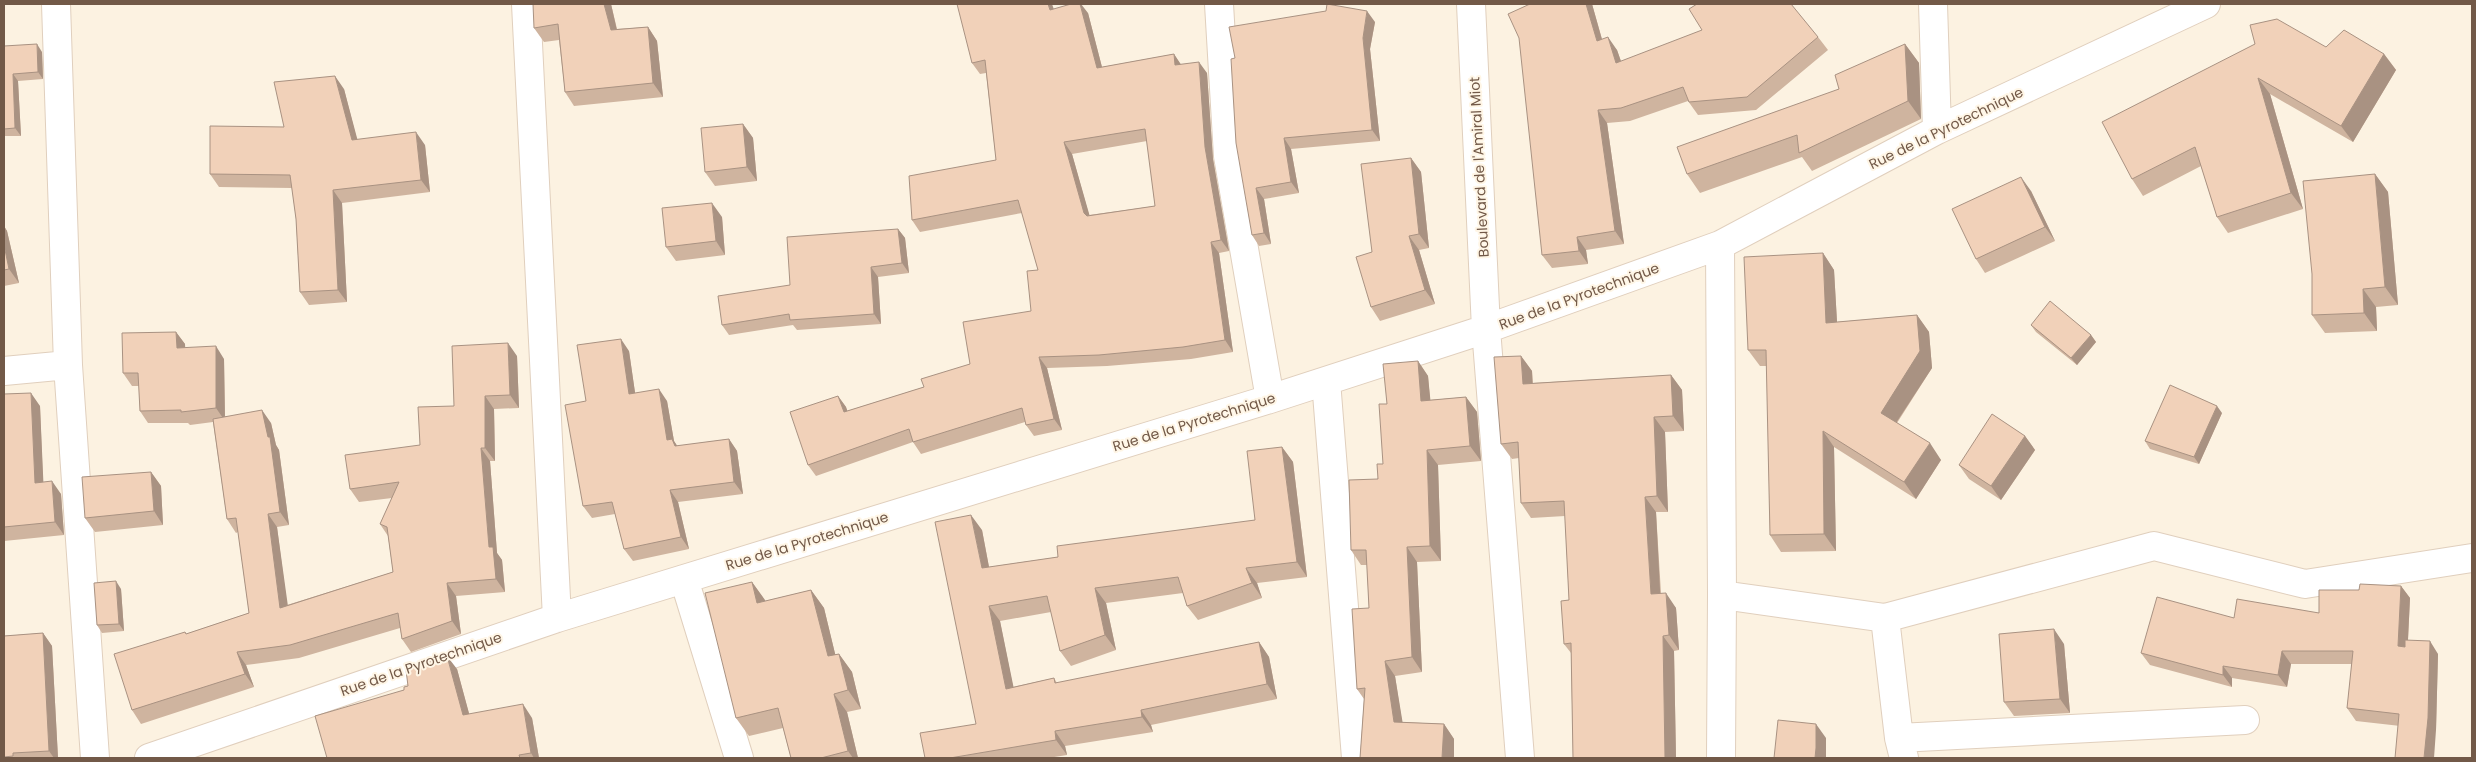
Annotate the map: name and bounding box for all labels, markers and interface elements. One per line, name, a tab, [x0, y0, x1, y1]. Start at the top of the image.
street label: Boulevard de l'Amiral Miot	[1464, 76, 1494, 258]
street label: Rue de la Pyrotechnique	[1866, 82, 2027, 174]
street label: Rue de la Pyrotechnique	[1496, 258, 1662, 334]
street label: Rue de la Pyrotechnique	[1110, 388, 1278, 456]
street label: Rue de la Pyrotechnique	[723, 507, 891, 575]
street label: Rue de la Pyrotechnique	[338, 627, 505, 701]

